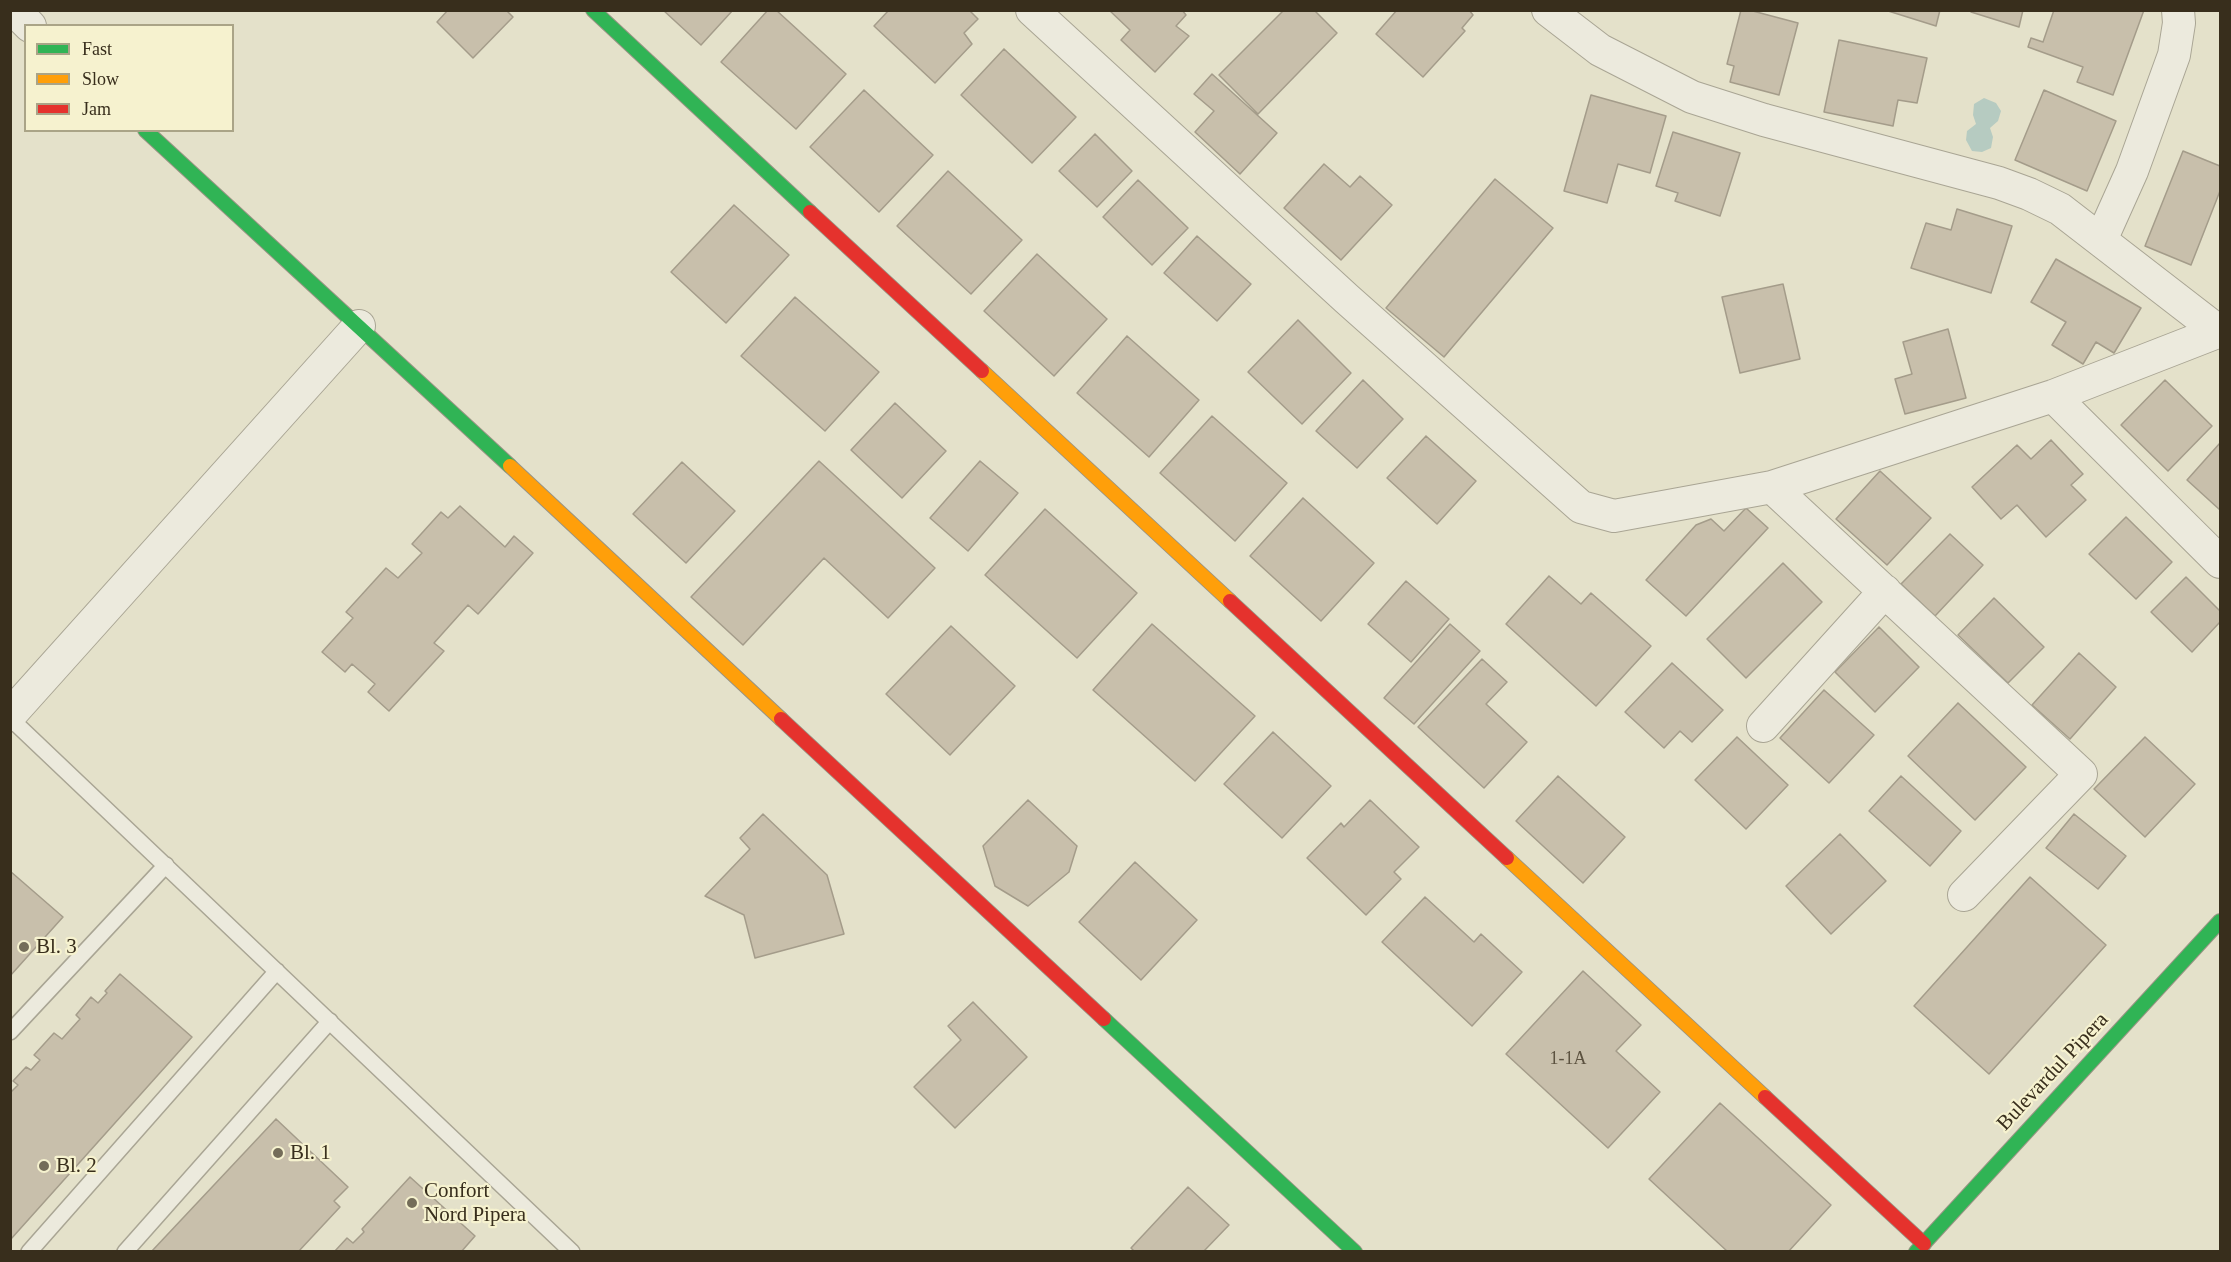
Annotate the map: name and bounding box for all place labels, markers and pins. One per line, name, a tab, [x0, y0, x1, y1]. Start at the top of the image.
place label: Bl. 3	[36, 934, 77, 960]
marker: Bl. 3	[17, 940, 31, 954]
place label: Bl. 1	[290, 1140, 331, 1166]
marker: Bl. 1	[271, 1146, 285, 1160]
place label: Bl. 2	[56, 1153, 97, 1179]
marker: Bl. 2	[37, 1159, 51, 1173]
place label: Confort Nord Pipera	[424, 1178, 526, 1228]
marker: Confort Nord Pipera	[405, 1196, 419, 1210]

